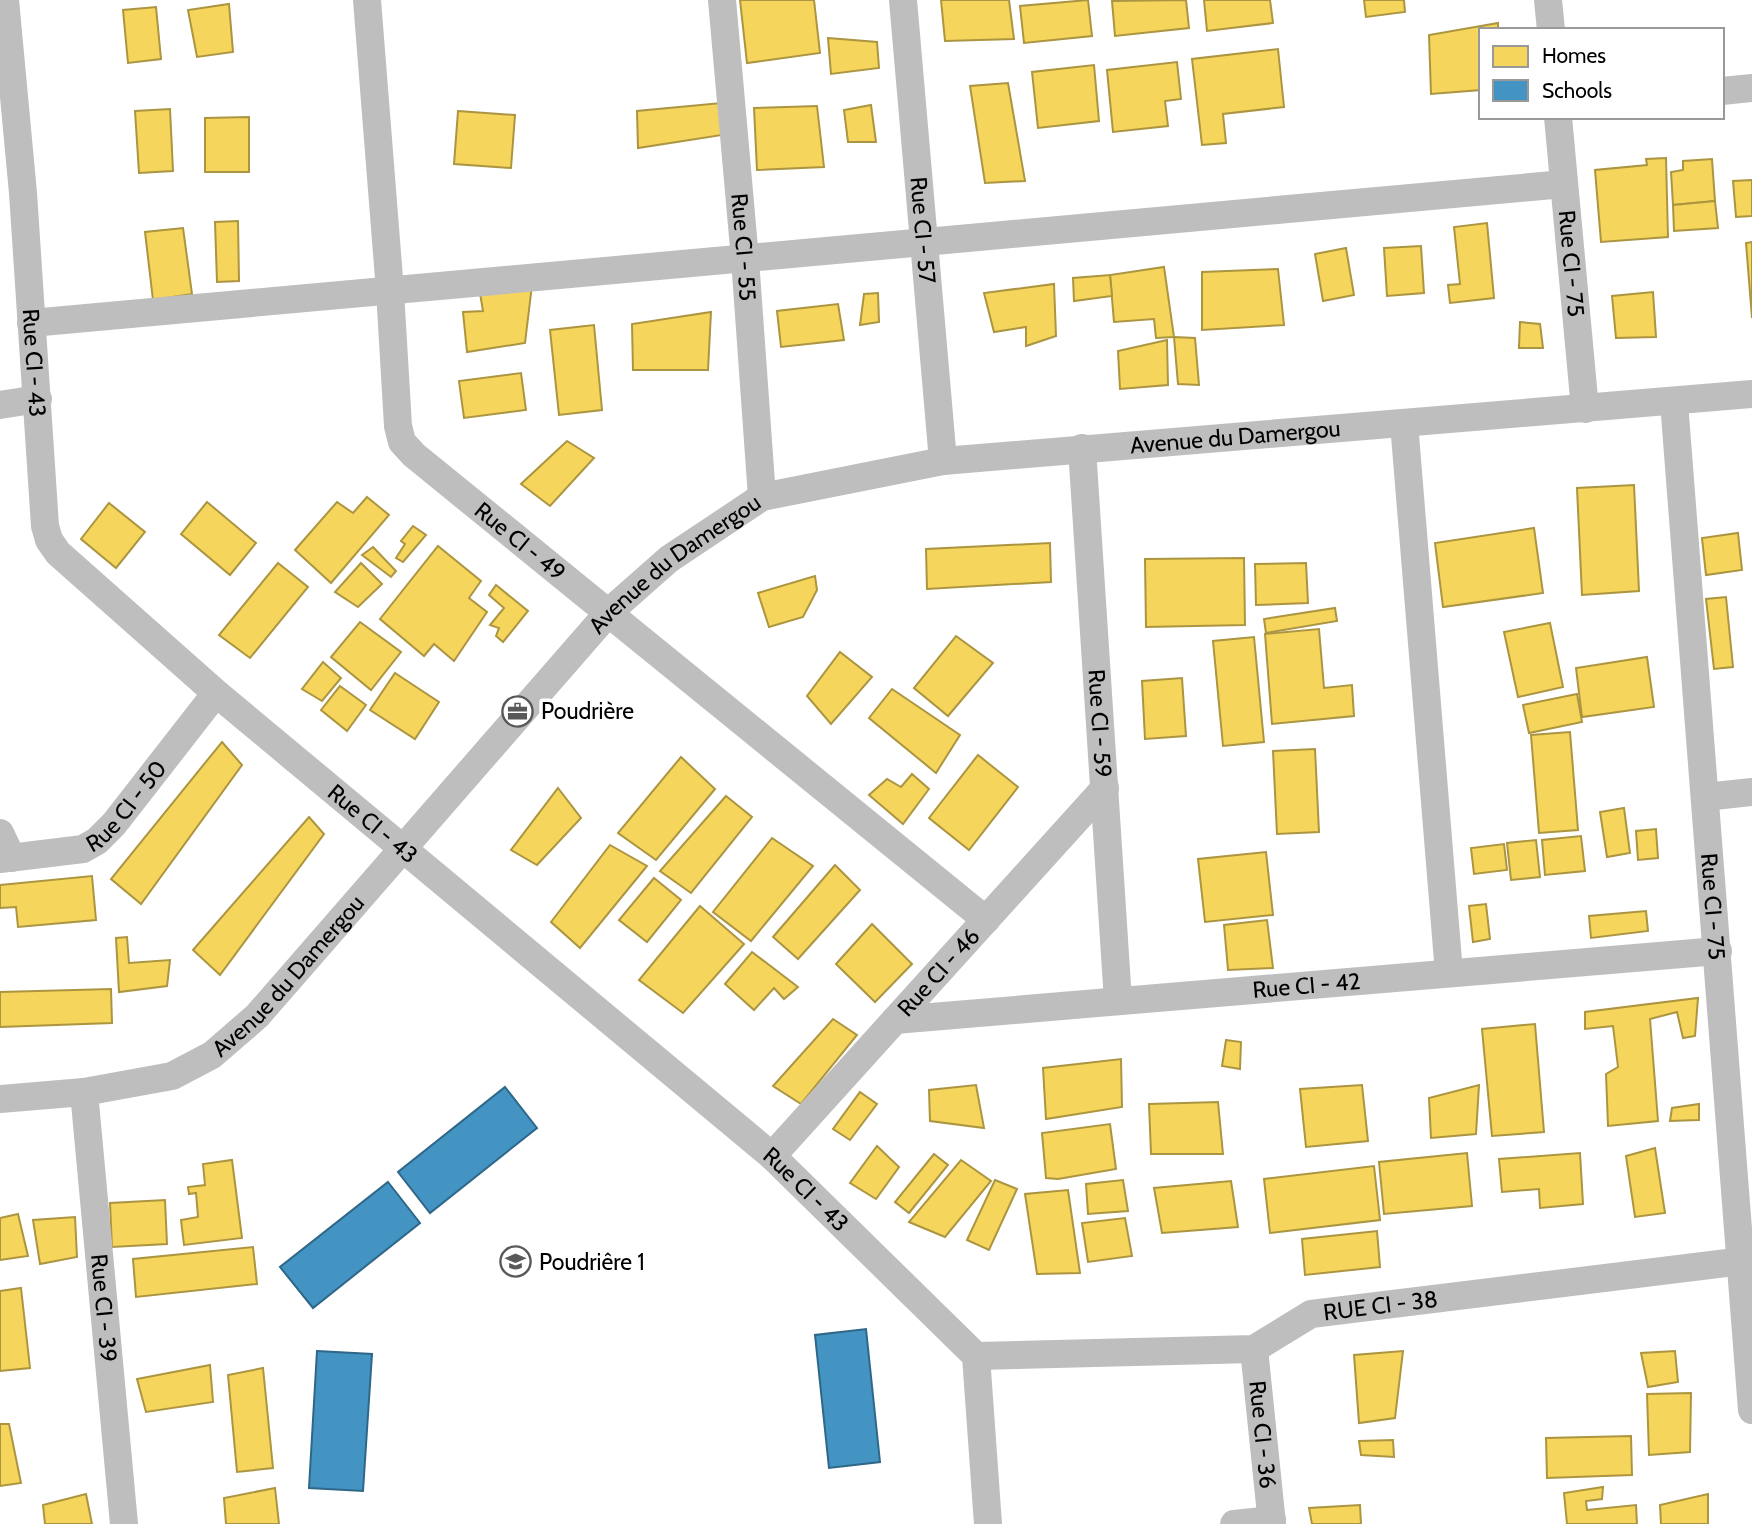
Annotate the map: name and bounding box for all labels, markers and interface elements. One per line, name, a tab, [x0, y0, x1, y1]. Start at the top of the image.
legend	[1479, 28, 1724, 119]
text: Homes	[1542, 43, 1606, 68]
text: Schools	[1542, 78, 1612, 103]
street label: Rue CI - 57	[904, 176, 942, 285]
street label: Rue CI - 55	[725, 192, 762, 302]
street label: Rue CI - 75	[1553, 209, 1590, 318]
street label: Rue CI - 43	[17, 308, 52, 418]
street label: Avenue du Damergou	[1129, 414, 1342, 459]
street label: Avenue du Damergou	[583, 488, 766, 639]
street label: Rue CI - 49	[469, 496, 571, 587]
street label: Rue CI - 59	[1082, 668, 1117, 778]
office icon: Poudrière	[501, 694, 535, 728]
place label: Poudrière	[541, 697, 634, 725]
street label: Rue CI - 50	[81, 755, 172, 858]
street label: Rue CI - 43	[322, 778, 423, 869]
street label: Rue CI - 75	[1695, 852, 1731, 961]
street label: Avenue du Damergou	[206, 889, 370, 1063]
street label: Rue CI - 46	[891, 922, 985, 1022]
street label: Rue CI - 42	[1251, 967, 1362, 1004]
street label: Rue CI - 43	[758, 1141, 854, 1237]
school or university icon: Poudriêre 1	[499, 1245, 533, 1279]
place label: Poudriêre 1	[539, 1248, 645, 1276]
street label: Rue CI - 39	[85, 1253, 123, 1363]
street label: RUE CI - 38	[1322, 1285, 1439, 1326]
street label: Rue CI - 36	[1243, 1379, 1282, 1490]

